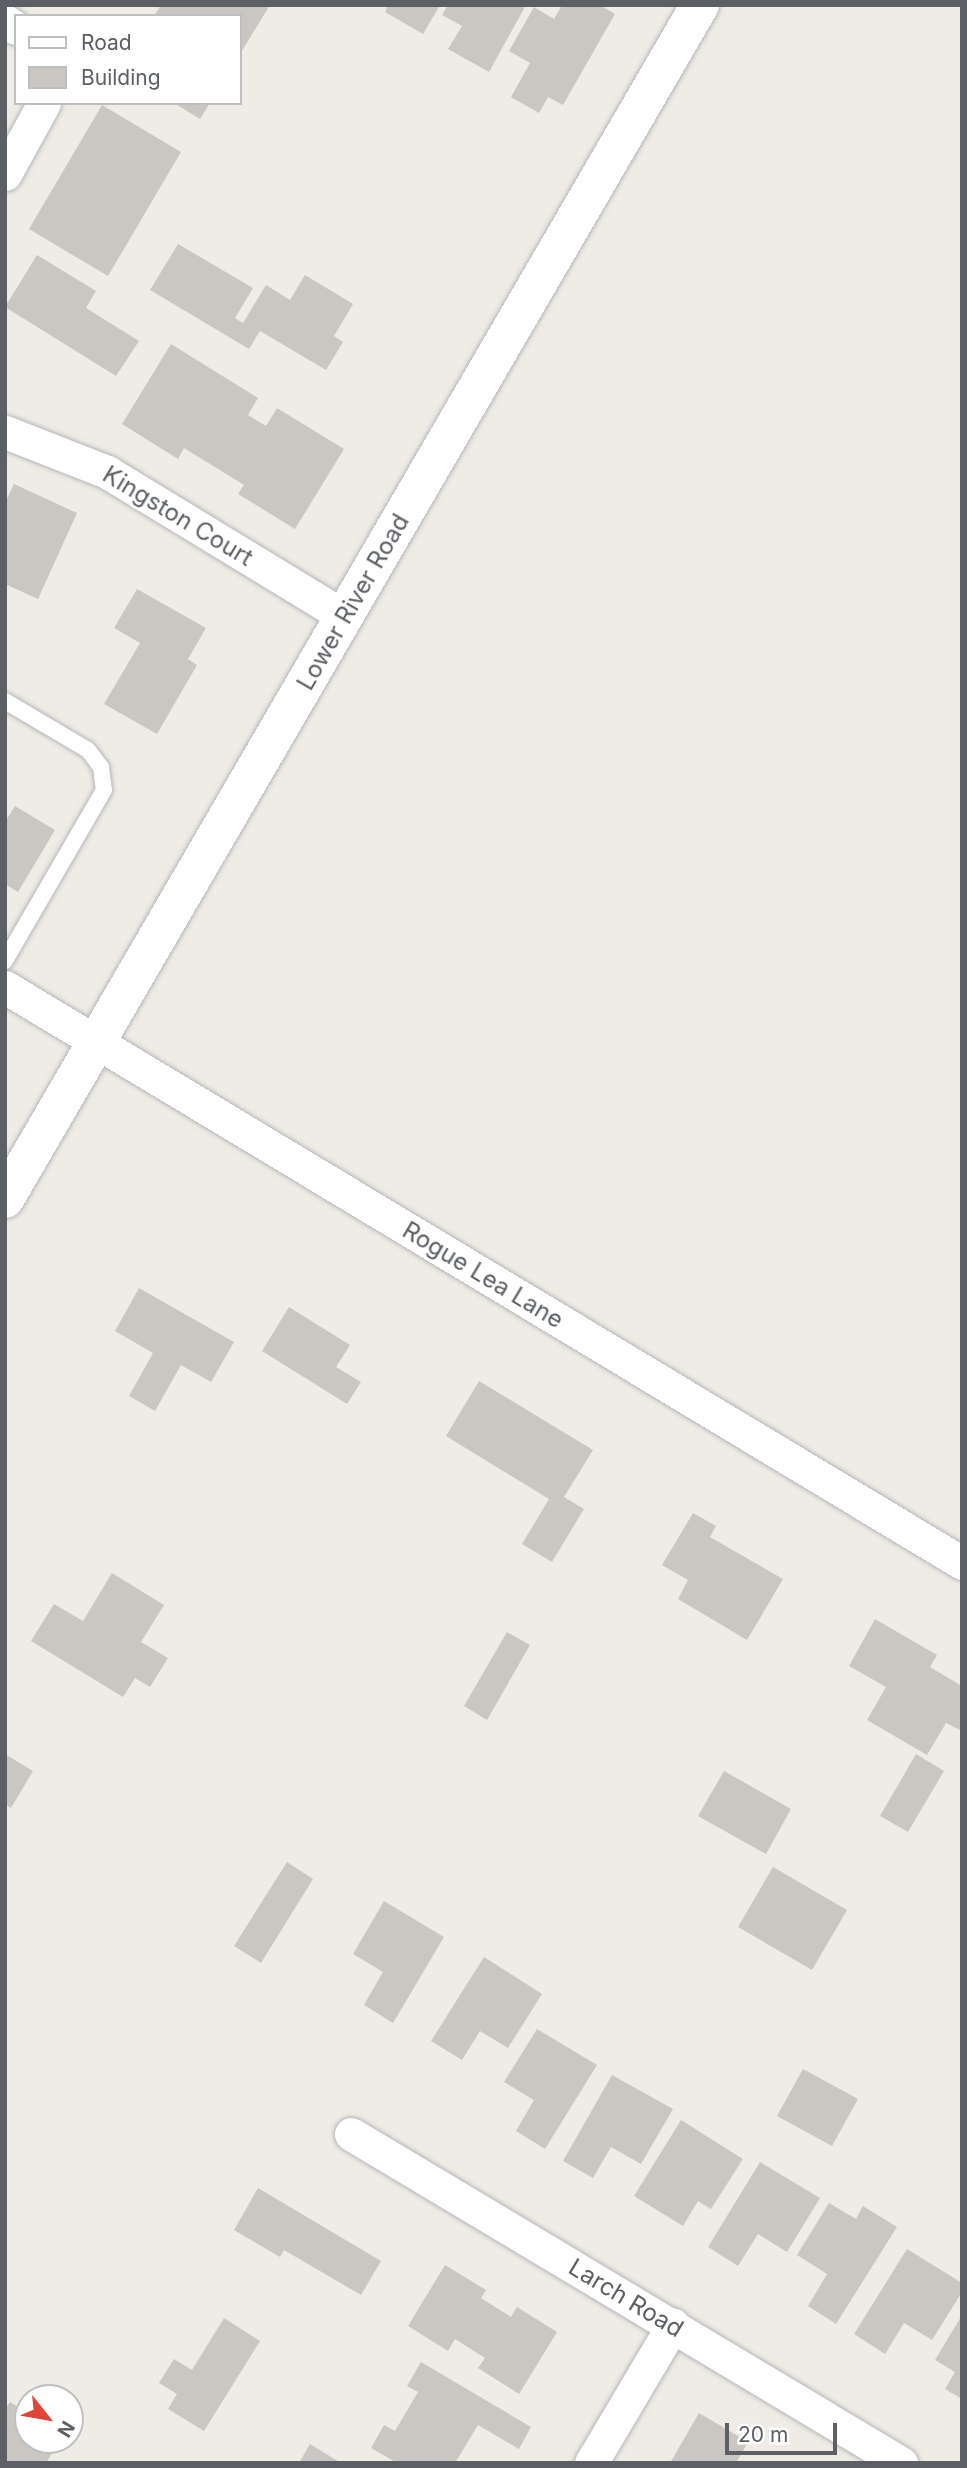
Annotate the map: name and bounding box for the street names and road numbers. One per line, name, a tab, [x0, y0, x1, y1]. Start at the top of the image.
street label: Kingston Court	[98, 460, 258, 572]
street label: Lower River Road	[291, 509, 415, 695]
street label: Rogue Lea Lane	[397, 1216, 569, 1334]
street label: Larch Road	[564, 2253, 688, 2343]

